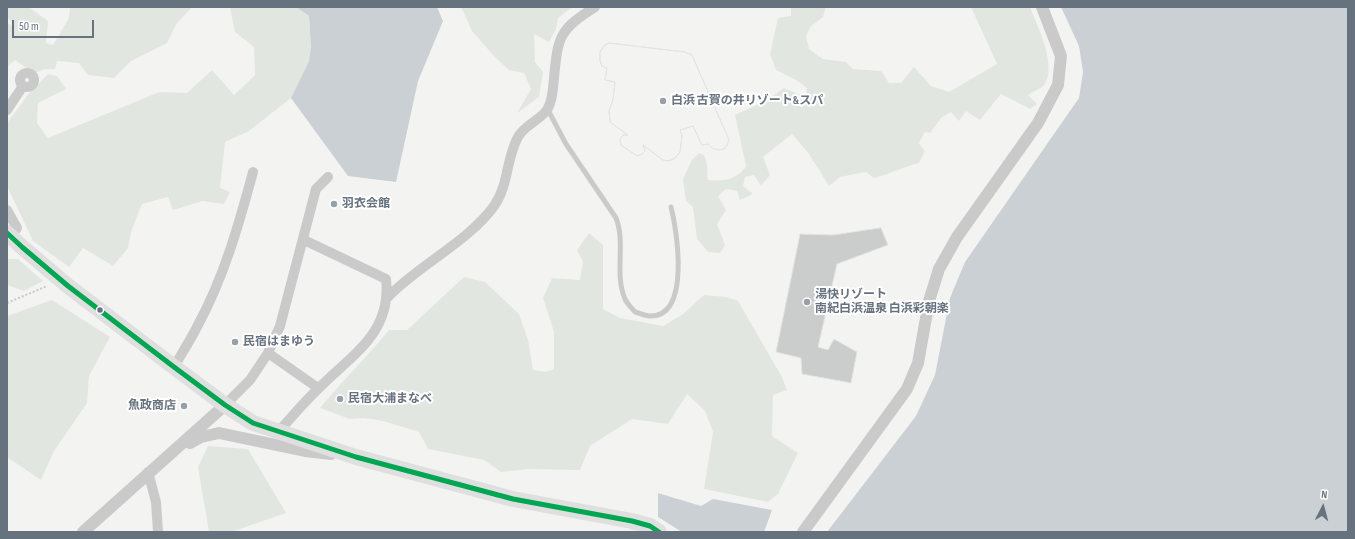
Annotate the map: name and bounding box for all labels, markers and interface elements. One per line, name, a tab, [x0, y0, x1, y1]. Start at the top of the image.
scale bar	[14, 12, 96, 38]
text: 50 m	[19, 19, 39, 34]
place label: 白浜 古賀の井リゾート&スパ	[671, 94, 823, 108]
marker: 白浜 古賀の井リゾート&スパ	[658, 96, 668, 106]
place label: 羽衣会館	[342, 197, 390, 211]
marker: 羽衣会館	[329, 199, 339, 209]
place label: 湯快リゾート 南紀白浜温泉 白浜彩朝楽	[815, 288, 949, 316]
marker: 湯快リゾート 南紀白浜温泉 白浜彩朝楽	[802, 297, 812, 307]
unlabelled marker	[95, 305, 105, 315]
place label: 民宿はまゆう	[243, 335, 315, 349]
marker: 民宿はまゆう	[230, 337, 240, 347]
place label: 民宿大浦まなべ	[348, 392, 432, 406]
marker: 民宿大浦まなべ	[335, 394, 345, 404]
place label: 魚政商店	[128, 399, 176, 413]
marker: 魚政商店	[179, 401, 189, 411]
north arrow	[1303, 487, 1343, 527]
text: N	[1321, 488, 1328, 501]

